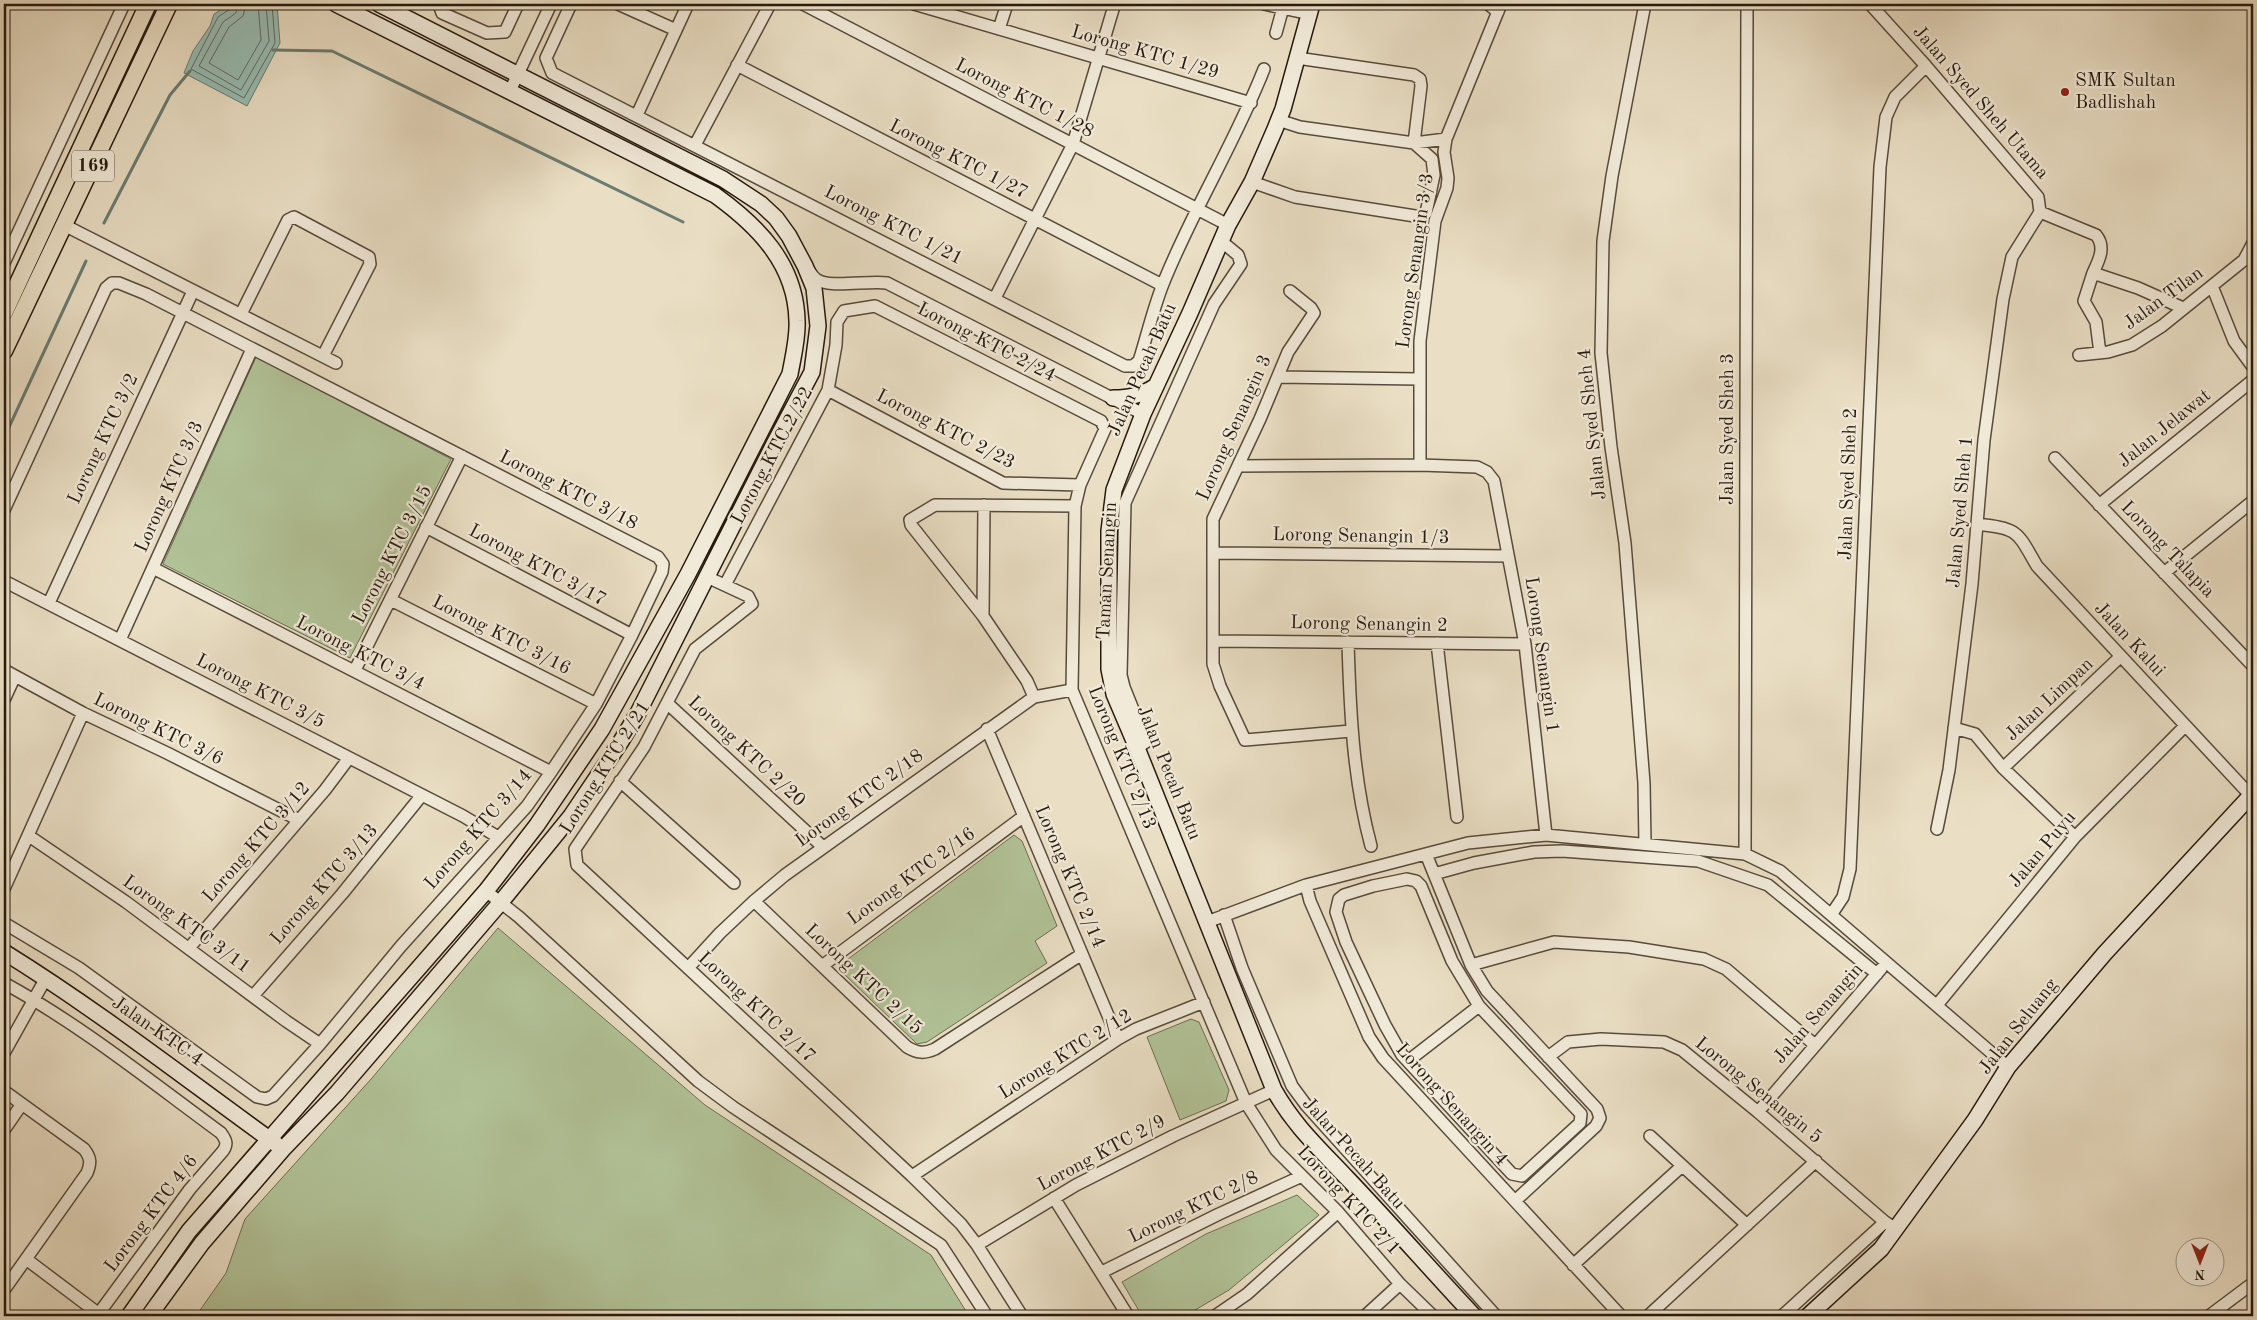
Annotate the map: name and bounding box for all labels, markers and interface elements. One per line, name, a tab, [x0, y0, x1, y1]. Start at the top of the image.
street label: Lorong KTC 1/29	[1069, 23, 1221, 83]
street label: Jalan Syed Sheh Utama	[1908, 23, 2052, 184]
street label: Lorong KTC 1/28	[952, 56, 1096, 142]
place label: SMK Sultan Badlishah	[2075, 72, 2176, 113]
marker: SMK Sultan Badlishah	[2059, 86, 2071, 98]
street label: Lorong KTC 1/27	[886, 117, 1030, 203]
road number: 169	[72, 150, 114, 182]
street label: Lorong Senangin 3/3	[1394, 172, 1438, 350]
street label: Lorong KTC 1/21	[821, 183, 965, 269]
street label: Jalan Tilan	[2121, 264, 2207, 334]
street label: Lorong KTC 2/24	[914, 300, 1058, 386]
street label: Jalan Pecah Batu	[1105, 301, 1181, 439]
street label: Jalan Syed Sheh 4	[1576, 347, 1610, 501]
street label: Lorong Senangin 3	[1194, 352, 1276, 504]
street label: Jalan Syed Sheh 3	[1719, 353, 1738, 505]
street label: Lorong KTC 3/2	[65, 371, 143, 507]
street label: Lorong KTC 2/22	[729, 384, 817, 528]
street label: Jalan Jelawat	[2115, 386, 2215, 472]
street label: Lorong KTC 2/23	[873, 387, 1017, 473]
street label: Jalan Syed Sheh 2	[1837, 408, 1861, 560]
street label: Lorong KTC 3/3	[132, 418, 208, 556]
street label: Jalan Syed Sheh 1	[1945, 435, 1977, 589]
street label: Lorong KTC 3/18	[496, 448, 640, 534]
street label: Lorong KTC 3/15	[350, 483, 436, 627]
street label: Lorong Talapia	[2116, 498, 2218, 602]
street label: Taman Senangin	[1095, 502, 1121, 640]
street label: Lorong KTC 3/17	[465, 522, 609, 610]
street label: Lorong Senangin 1/3	[1272, 526, 1450, 548]
street label: Lorong Senangin 1	[1521, 576, 1561, 734]
street label: Lorong KTC 3/16	[429, 593, 573, 679]
street label: Jalan Kalui	[2090, 599, 2168, 681]
street label: Lorong KTC 3/4	[293, 613, 427, 695]
street label: Lorong Senangin 2	[1290, 614, 1448, 636]
street label: Lorong KTC 3/5	[193, 651, 327, 733]
street label: Jalan Limpan	[2002, 655, 2098, 745]
street label: Lorong KTC 2/13	[1084, 684, 1158, 832]
street label: Lorong KTC 3/6	[90, 690, 226, 770]
street label: Lorong KTC 2/20	[684, 693, 808, 811]
street label: Lorong KTC 2/21	[557, 698, 655, 838]
street label: Jalan Pecah Batu	[1132, 703, 1204, 843]
street label: Lorong KTC 2/18	[793, 746, 927, 852]
street label: Lorong KTC 3/14	[422, 766, 536, 894]
street label: Lorong KTC 3/12	[200, 779, 314, 907]
street label: Lorong KTC 2/14	[1030, 803, 1108, 951]
street label: Jalan Puyu	[2006, 808, 2080, 892]
street label: Lorong KTC 3/13	[268, 821, 382, 949]
street label: Lorong KTC 2/16	[845, 824, 979, 930]
street label: Lorong KTC 3/11	[119, 872, 253, 978]
street label: Lorong KTC 2/15	[801, 921, 925, 1039]
street label: Lorong KTC 2/17	[694, 949, 818, 1067]
street label: Jalan Senangin	[1771, 960, 1867, 1068]
street label: Jalan Seluang	[1976, 975, 2062, 1078]
street label: Jalan KTC 4	[108, 994, 206, 1070]
street label: Lorong KTC 2/12	[996, 1006, 1136, 1104]
street label: Lorong Senangin 5	[1691, 1034, 1825, 1148]
street label: Lorong Senangin 4	[1391, 1040, 1511, 1170]
street label: Jalan Pecah Batu	[1298, 1094, 1408, 1214]
street label: Lorong KTC 2/9	[1035, 1112, 1169, 1196]
street label: Lorong KTC 2/1	[1293, 1143, 1403, 1259]
street label: Lorong KTC 4/6	[102, 1152, 202, 1276]
street label: Lorong KTC 2/8	[1126, 1168, 1262, 1248]
north arrow	[2174, 1238, 2224, 1288]
text: N	[2194, 1267, 2205, 1281]

